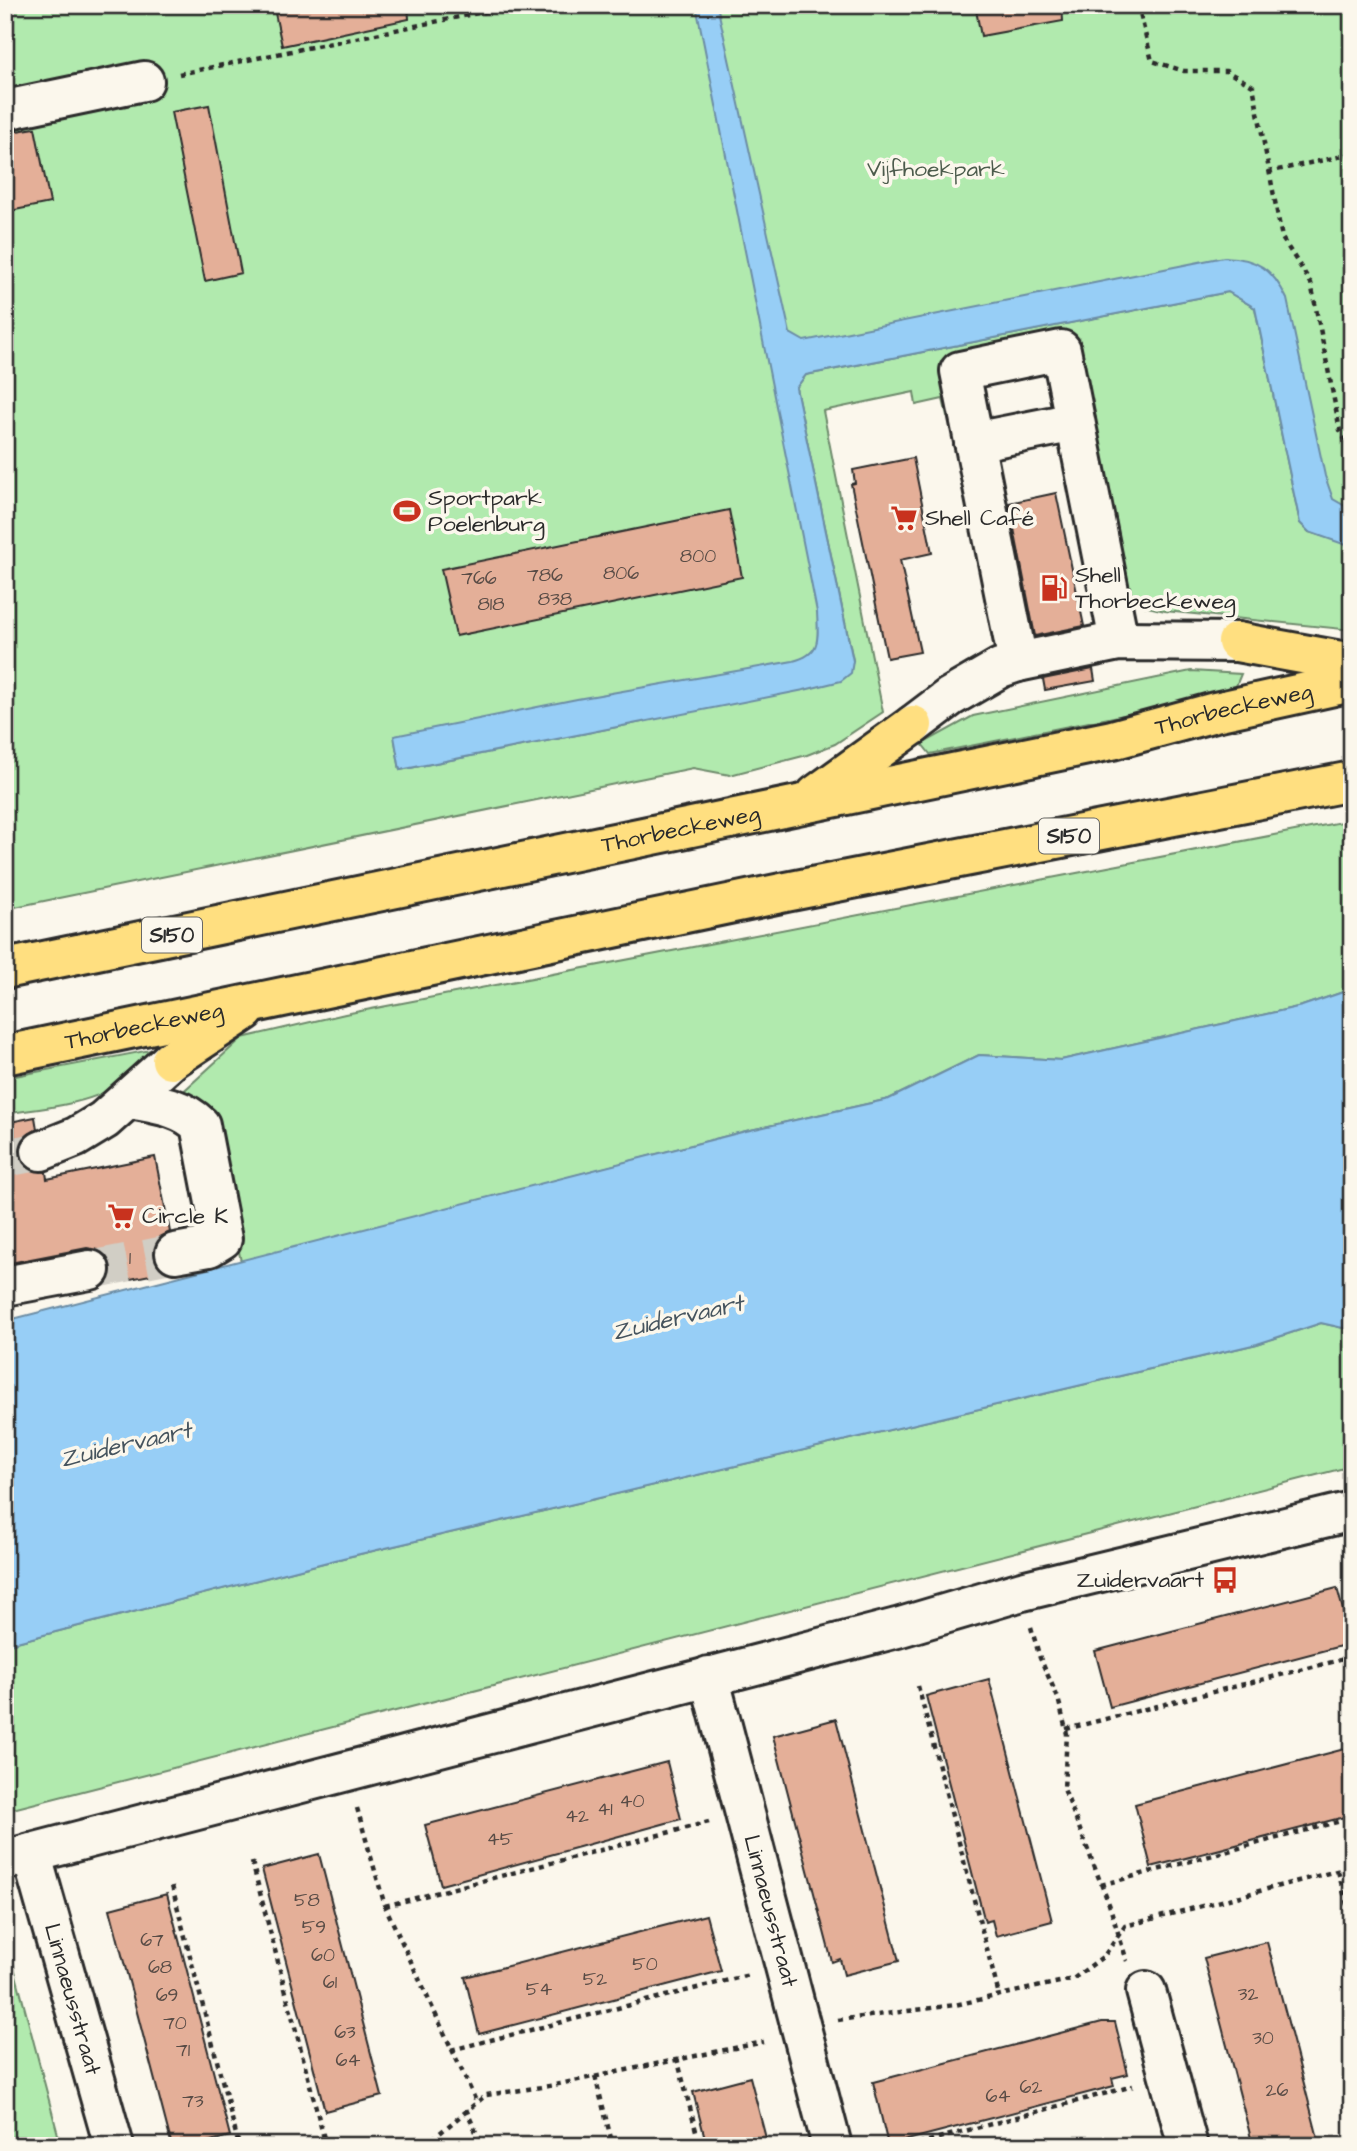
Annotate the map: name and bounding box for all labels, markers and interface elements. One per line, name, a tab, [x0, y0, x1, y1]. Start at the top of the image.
park label: Vijfhoekpark	[867, 153, 1005, 185]
place label: Sportpark Poelenburg	[428, 482, 545, 541]
sports icon: Sportpark Poelenburg	[392, 496, 422, 526]
place label: Shell Café	[925, 502, 1034, 534]
supermarket icon: Shell Café	[889, 503, 919, 533]
house number: 800	[680, 543, 716, 570]
place label: Shell Thorbeckeweg	[1075, 559, 1236, 618]
house number: 806	[603, 560, 639, 587]
house number: 786	[527, 562, 563, 589]
house number: 766	[461, 565, 497, 592]
fuel station icon: Shell Thorbeckeweg	[1039, 573, 1069, 603]
house number: 838	[538, 586, 572, 613]
house number: 818	[477, 591, 505, 618]
street label: Thorbeckeweg	[1151, 675, 1316, 744]
street label: Thorbeckeweg	[599, 797, 763, 861]
road number: S150	[1039, 818, 1099, 854]
road number: S150	[142, 918, 202, 953]
street label: Thorbeckeweg	[62, 994, 226, 1058]
place label: Circle K	[142, 1200, 228, 1232]
supermarket icon: Circle K	[106, 1201, 136, 1231]
house number: 1	[129, 1245, 132, 1272]
water label: Zuidervaart	[609, 1286, 749, 1350]
water label: Zuidervaart	[57, 1413, 197, 1477]
place label: Zuidervaart	[1077, 1564, 1205, 1596]
bus stop icon: Zuidervaart	[1210, 1565, 1240, 1595]
house number: 40	[620, 1788, 644, 1815]
house number: 41	[597, 1796, 613, 1823]
house number: 42	[565, 1803, 589, 1830]
house number: 45	[487, 1826, 514, 1853]
street label: Linnaeusstraat	[735, 1832, 806, 1991]
house number: 58	[294, 1887, 320, 1914]
house number: 59	[302, 1914, 326, 1941]
street label: Linnaeusstraat	[36, 1920, 109, 2079]
house number: 67	[140, 1927, 164, 1954]
house number: 60	[311, 1942, 335, 1969]
house number: 50	[632, 1951, 658, 1978]
house number: 68	[148, 1954, 172, 1981]
house number: 52	[583, 1966, 607, 1993]
house number: 61	[323, 1969, 338, 1996]
house number: 54	[526, 1976, 552, 2003]
house number: 32	[1238, 1981, 1258, 2008]
house number: 69	[156, 1982, 178, 2009]
house number: 70	[163, 2010, 187, 2037]
house number: 63	[334, 2019, 356, 2046]
house number: 30	[1252, 2025, 1274, 2052]
house number: 71	[176, 2037, 191, 2064]
house number: 64	[336, 2047, 360, 2074]
house number: 62	[1020, 2074, 1043, 2101]
house number: 26	[1266, 2077, 1288, 2104]
house number: 64	[986, 2083, 1010, 2110]
house number: 73	[182, 2088, 204, 2115]

